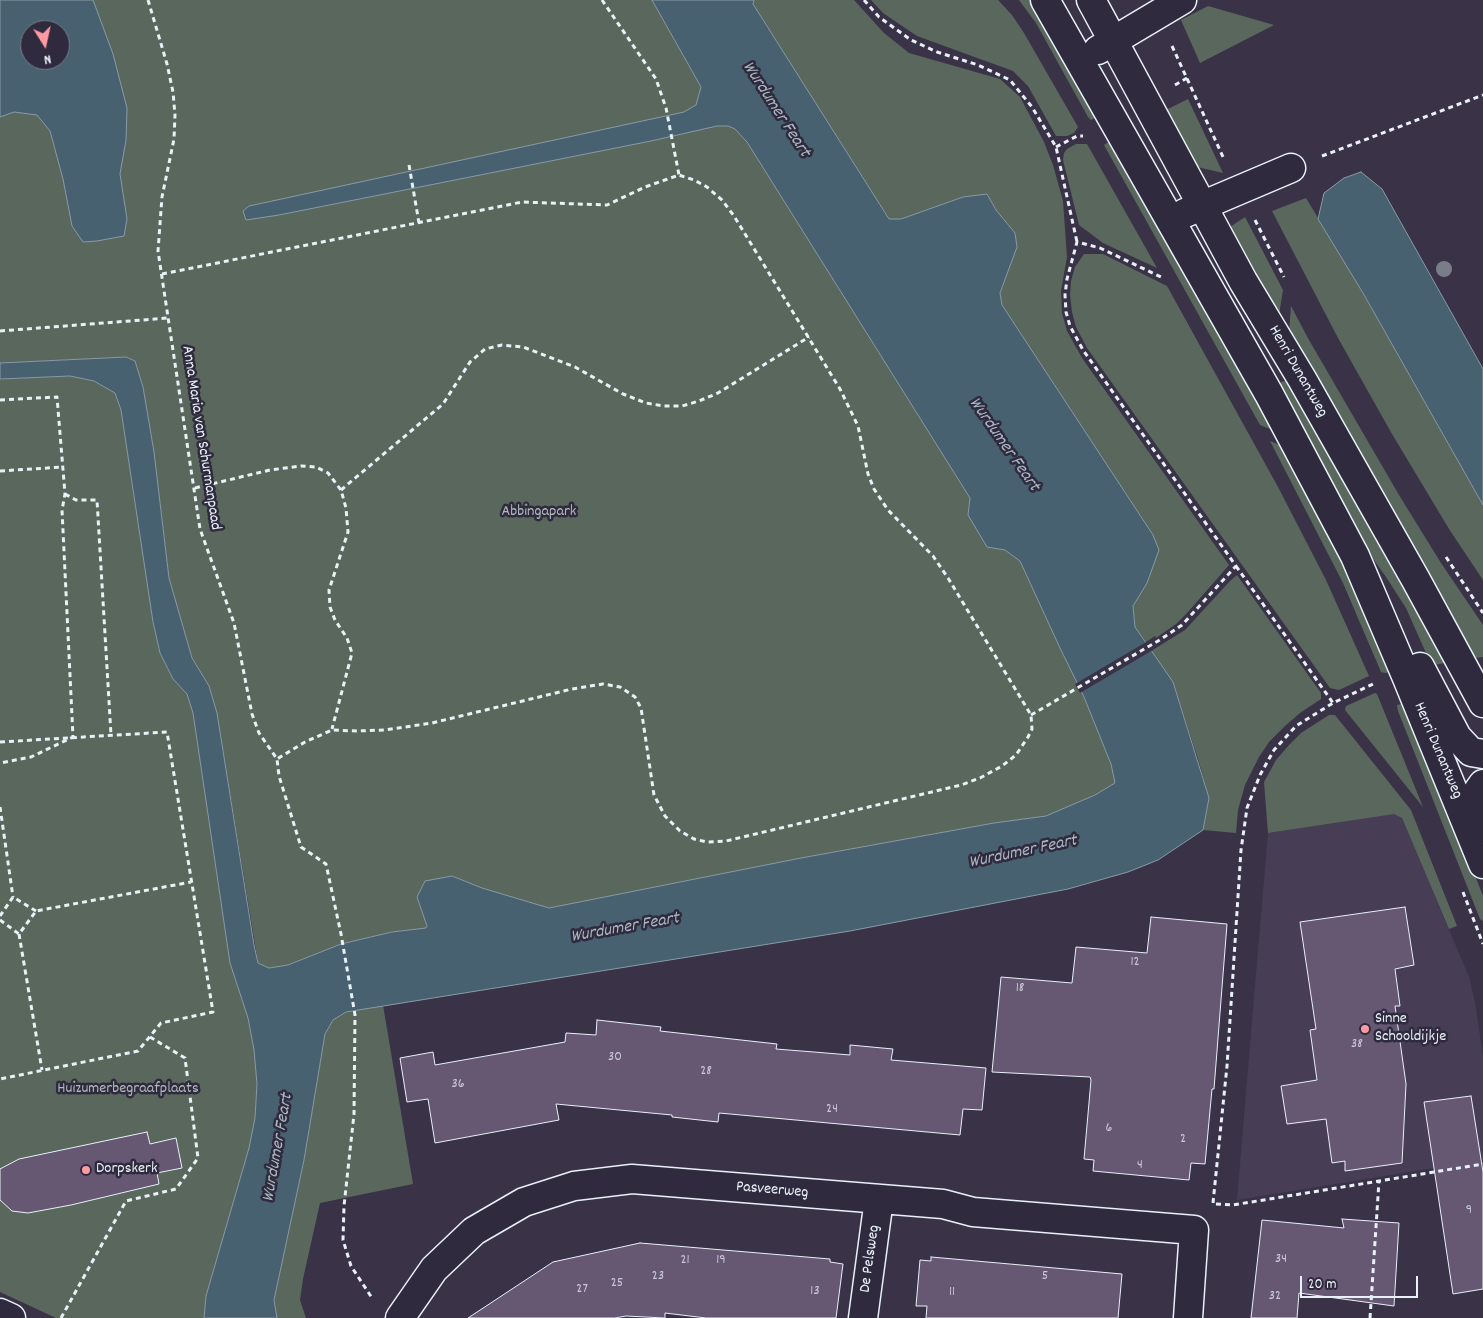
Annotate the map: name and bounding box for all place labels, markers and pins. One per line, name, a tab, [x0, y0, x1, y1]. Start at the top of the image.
place label: Sinne Schooldijkje	[1375, 1010, 1446, 1048]
marker: Sinne Schooldijkje	[1359, 1023, 1371, 1035]
place label: Dorpskerk	[96, 1160, 158, 1180]
marker: Dorpskerk	[80, 1164, 92, 1176]

